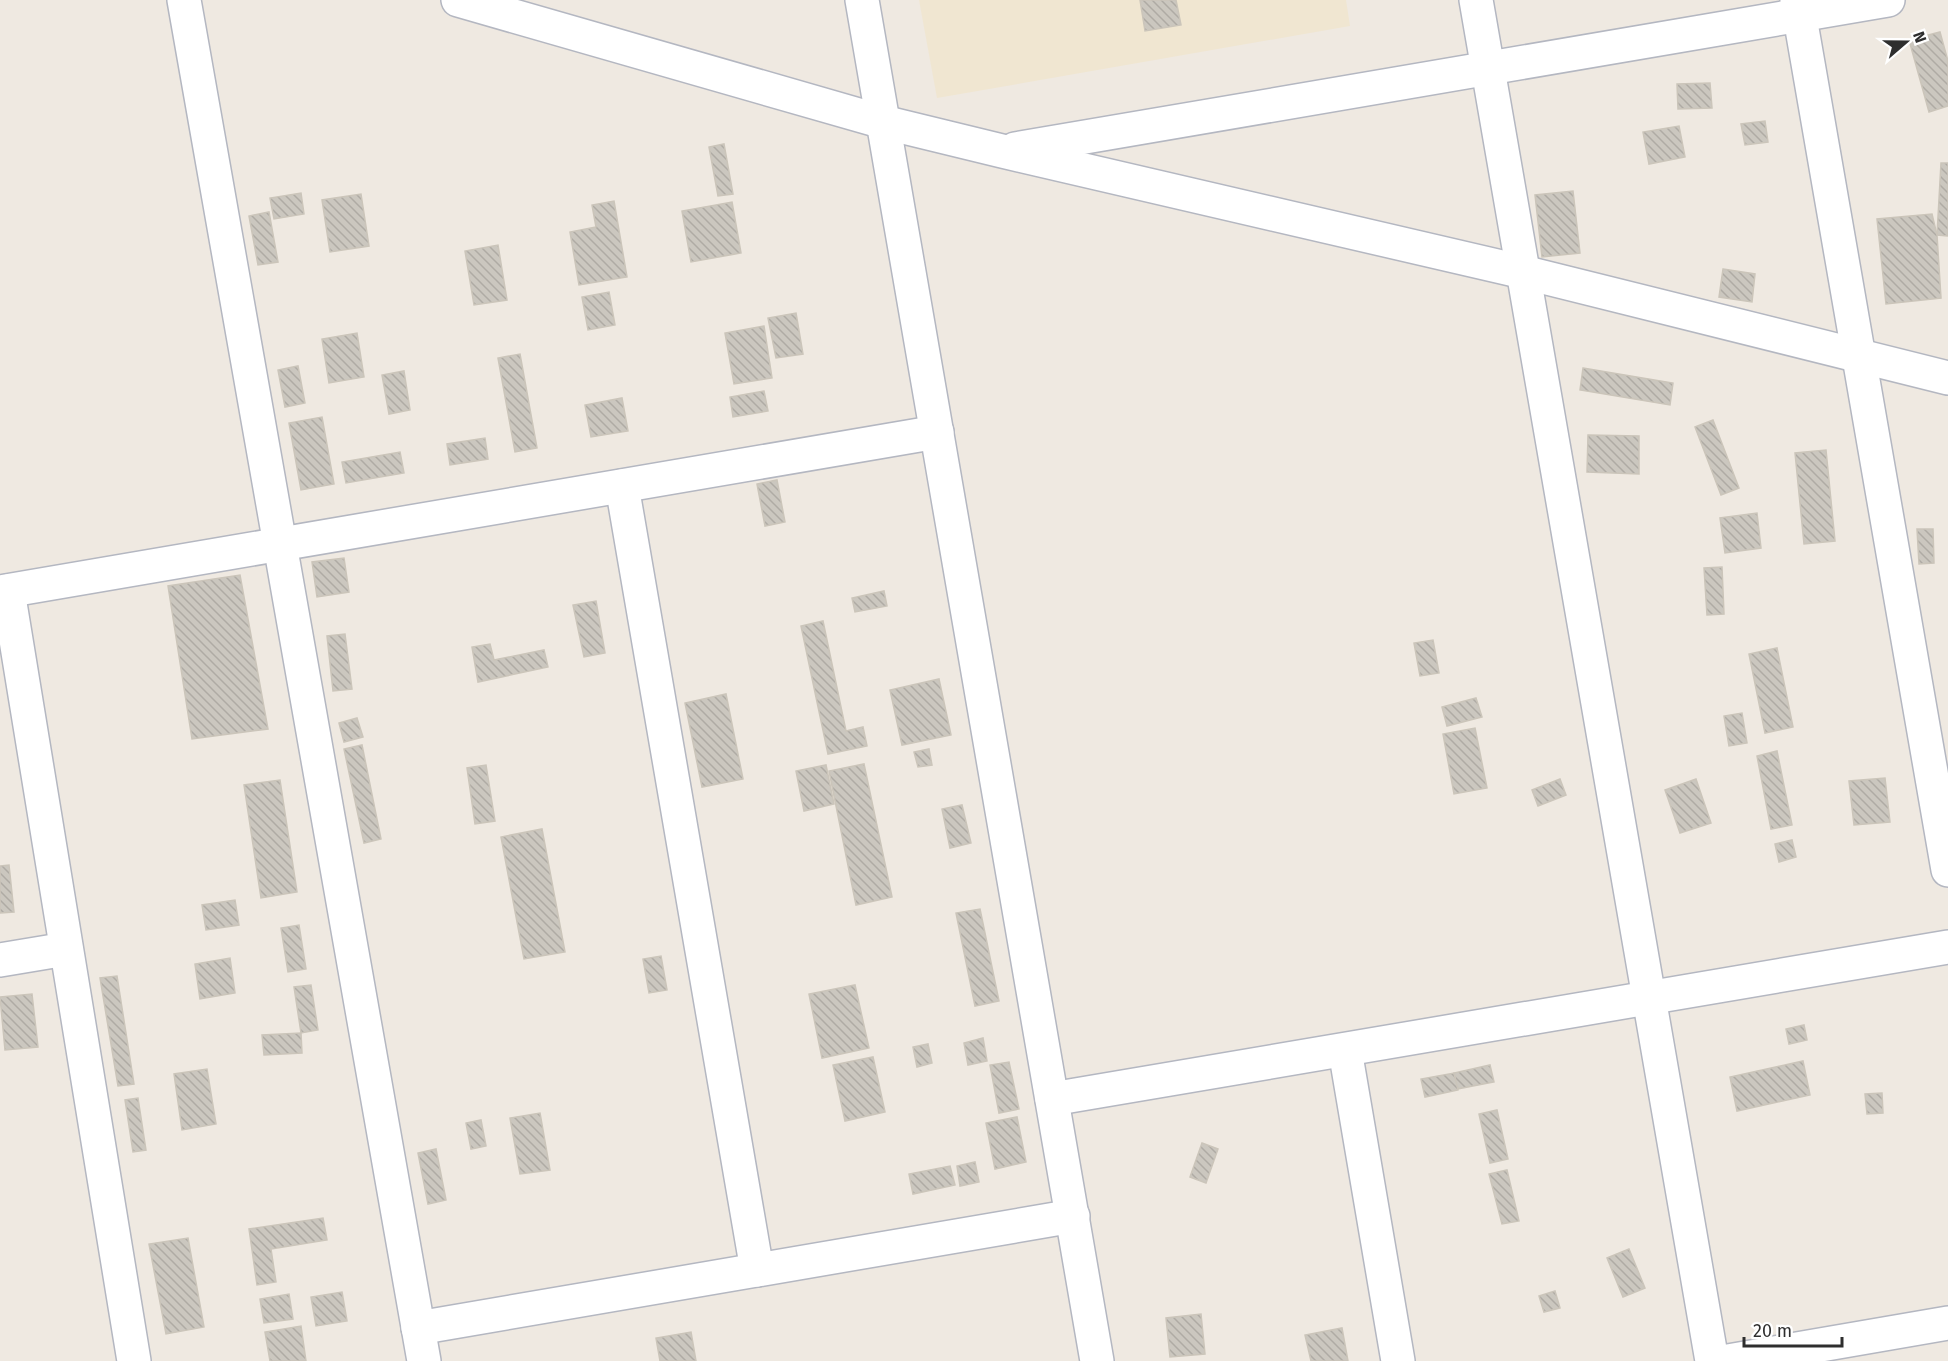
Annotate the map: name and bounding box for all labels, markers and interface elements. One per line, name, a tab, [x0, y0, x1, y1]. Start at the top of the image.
north arrow	[1876, 12, 1936, 72]
text: N	[1909, 29, 1930, 45]
scale bar	[1744, 1310, 1842, 1348]
text: 20 m	[1753, 1320, 1792, 1342]

